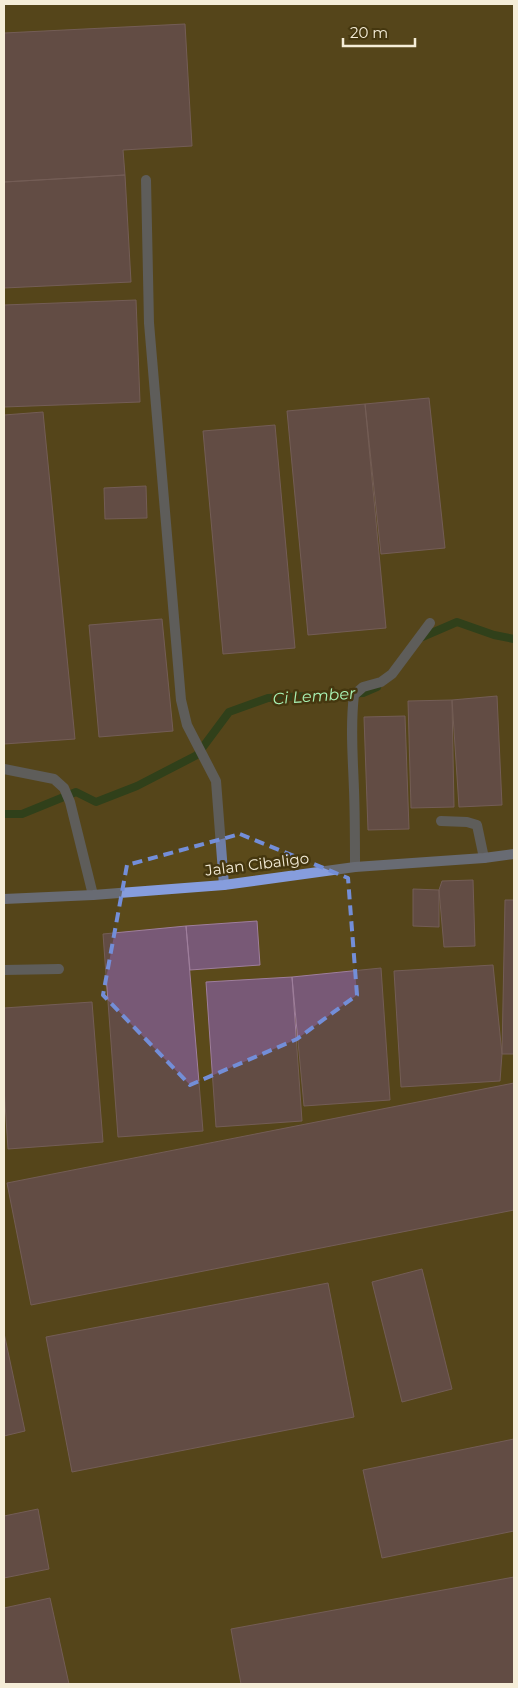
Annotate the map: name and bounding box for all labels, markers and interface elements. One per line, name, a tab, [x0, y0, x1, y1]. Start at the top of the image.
scale bar	[343, 15, 416, 47]
text: 20 m	[350, 23, 388, 42]
water label: Ci Lember	[272, 684, 357, 708]
street label: Jalan Cibaligo	[203, 848, 310, 880]

